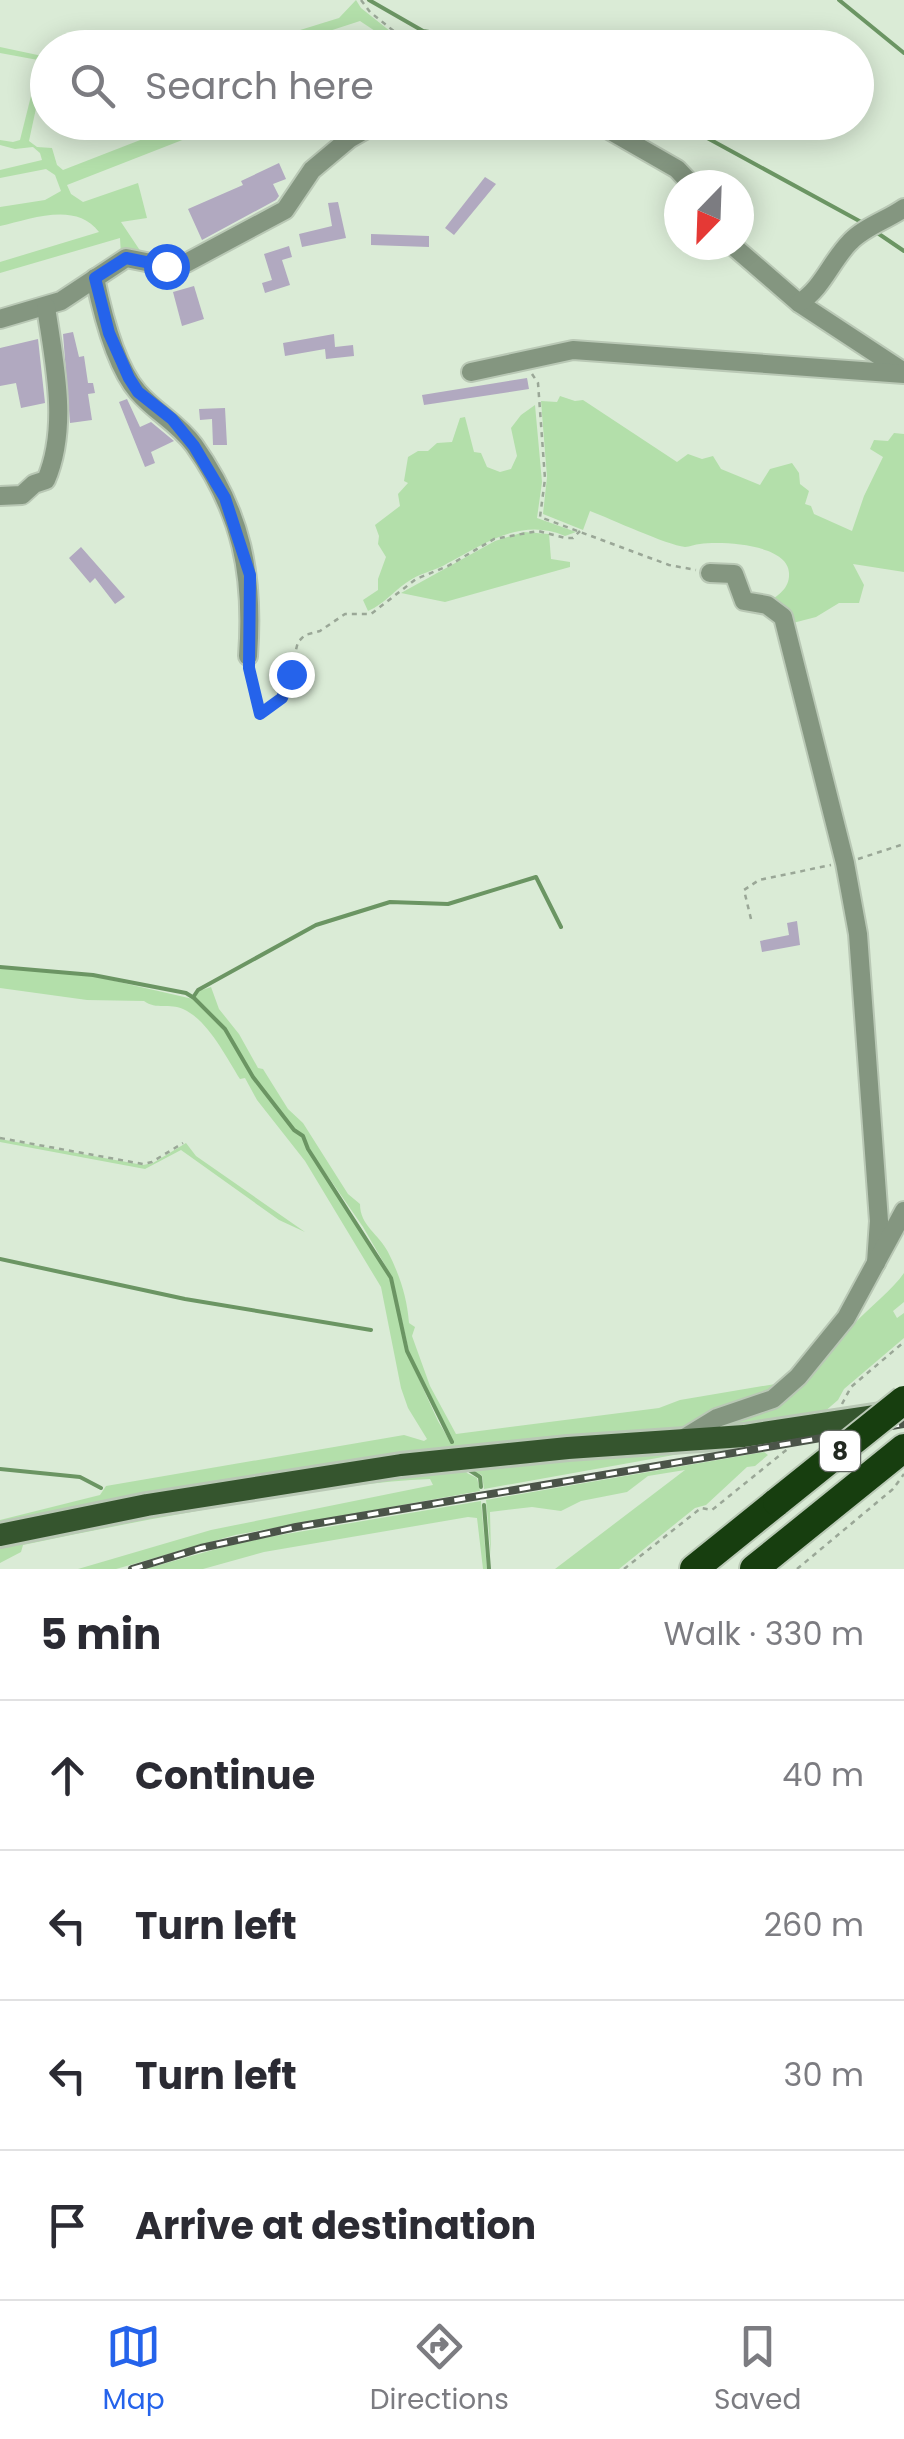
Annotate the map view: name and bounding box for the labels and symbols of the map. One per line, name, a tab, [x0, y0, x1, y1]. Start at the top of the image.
north arrow	[664, 170, 754, 260]
route start	[144, 244, 190, 290]
route end	[269, 652, 315, 698]
road number: 8	[820, 1431, 860, 1471]

